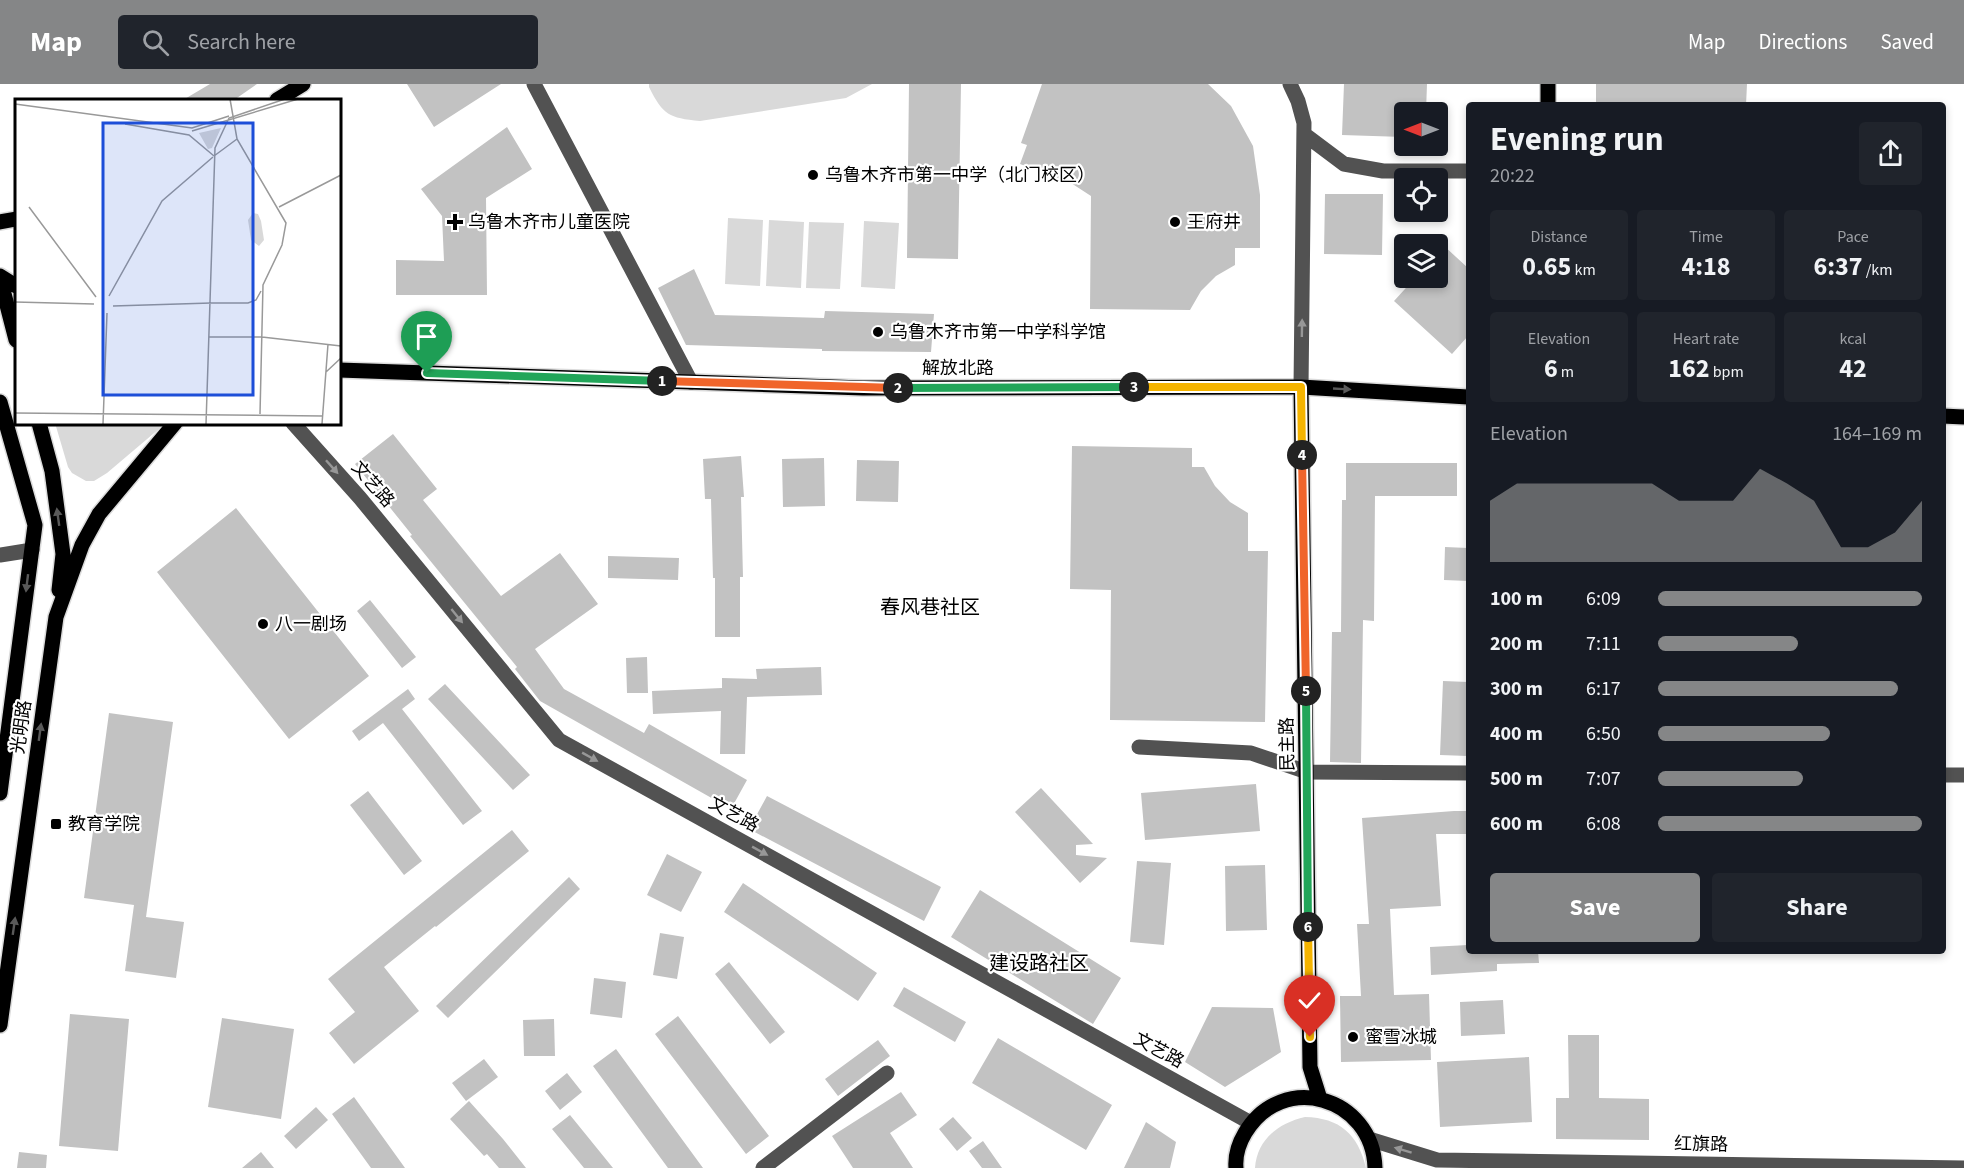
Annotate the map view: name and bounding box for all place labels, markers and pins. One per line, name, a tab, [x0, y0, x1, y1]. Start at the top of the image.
place label: 乌鲁木齐市第一中学（北门校区）	[825, 163, 1095, 188]
marker: 乌鲁木齐市第一中学（北门校区）	[806, 168, 820, 182]
place label: 乌鲁木齐市儿童医院	[468, 210, 630, 235]
place label: 王府井	[1187, 210, 1241, 235]
marker: 乌鲁木齐市儿童医院	[446, 213, 464, 231]
marker: 王府井	[1168, 215, 1182, 229]
pin	[401, 311, 452, 373]
place label: 乌鲁木齐市第一中学科学馆	[890, 320, 1106, 345]
marker: 乌鲁木齐市第一中学科学馆	[871, 325, 885, 339]
pin: 1	[647, 366, 677, 396]
pin: 3	[1119, 372, 1149, 402]
pin: 2	[883, 373, 913, 403]
pin: 4	[1287, 440, 1317, 470]
place label: 八一剧场	[275, 612, 347, 637]
marker: 八一剧场	[256, 617, 270, 631]
pin: 5	[1291, 676, 1321, 706]
place label: 教育学院	[68, 812, 140, 837]
marker: 教育学院	[49, 817, 63, 831]
pin: 6	[1293, 912, 1323, 942]
pin	[1284, 975, 1335, 1037]
place label: 蜜雪冰城	[1365, 1025, 1437, 1050]
marker: 蜜雪冰城	[1346, 1030, 1360, 1044]

